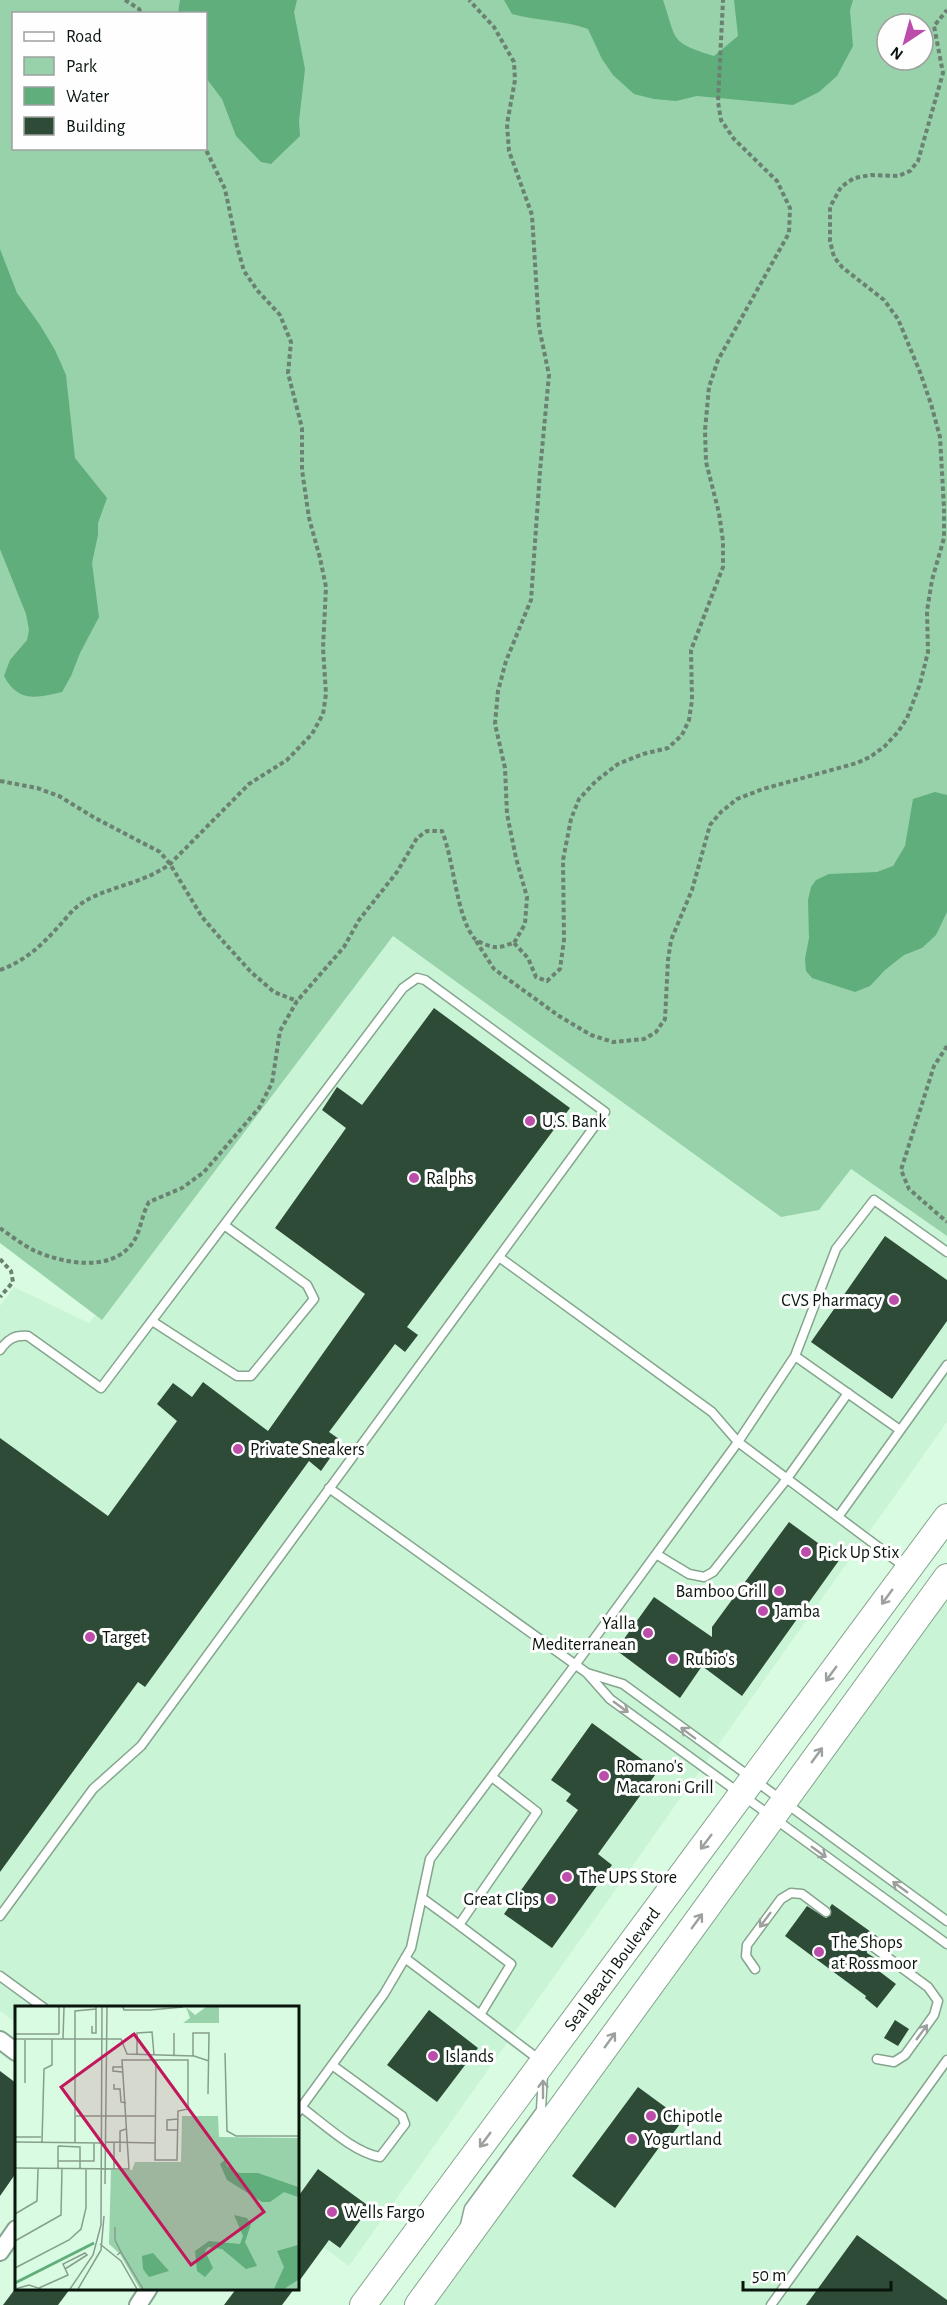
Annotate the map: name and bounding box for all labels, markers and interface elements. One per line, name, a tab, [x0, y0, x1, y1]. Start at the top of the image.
legend	[12, 12, 207, 150]
north arrow	[875, 12, 935, 72]
text: Road	[66, 28, 102, 46]
text: N	[888, 44, 906, 63]
text: Park	[66, 58, 98, 76]
text: Water	[66, 88, 109, 106]
text: Building	[66, 118, 126, 136]
place label: U.S. Bank	[542, 1113, 607, 1131]
marker: U.S. Bank	[523, 1114, 537, 1128]
place label: Ralphs	[426, 1170, 474, 1188]
marker: Ralphs	[407, 1171, 421, 1185]
place label: CVS Pharmacy	[781, 1292, 882, 1310]
marker: CVS Pharmacy	[887, 1293, 901, 1307]
place label: Private Sneakers	[250, 1441, 365, 1459]
marker: Private Sneakers	[231, 1442, 245, 1456]
place label: Pick Up Stix	[818, 1544, 899, 1562]
marker: Pick Up Stix	[799, 1545, 813, 1559]
place label: Bamboo Grill	[675, 1583, 767, 1601]
marker: Bamboo Grill	[772, 1584, 786, 1598]
one-way arrow	[881, 1589, 893, 1605]
place label: Jamba	[775, 1603, 820, 1621]
marker: Jamba	[756, 1604, 770, 1618]
place label: Yalla Mediterranean	[532, 1615, 636, 1654]
marker: Yalla Mediterranean	[641, 1626, 655, 1640]
place label: Target	[102, 1629, 147, 1647]
marker: Target	[83, 1630, 97, 1644]
place label: Rubio's	[685, 1651, 735, 1669]
marker: Rubio's	[666, 1652, 680, 1666]
one-way arrow	[824, 1665, 837, 1681]
one-way arrow	[613, 1700, 629, 1713]
one-way arrow	[681, 1726, 697, 1739]
one-way arrow	[811, 1747, 823, 1763]
place label: Romano's Macaroni Grill	[616, 1758, 714, 1797]
marker: Romano's Macaroni Grill	[597, 1769, 611, 1783]
one-way arrow	[700, 1834, 712, 1850]
one-way arrow	[810, 1846, 826, 1858]
place label: The UPS Store	[579, 1869, 677, 1887]
marker: The UPS Store	[560, 1870, 574, 1884]
one-way arrow	[892, 1881, 908, 1893]
place label: Great Clips	[463, 1891, 539, 1909]
marker: Great Clips	[544, 1892, 558, 1906]
street label: Seal Beach Boulevard	[561, 1905, 664, 2035]
one-way arrow	[759, 1912, 771, 1928]
one-way arrow	[690, 1913, 703, 1929]
place label: The Shops at Rossmoor	[831, 1934, 917, 1973]
marker: The Shops at Rossmoor	[812, 1945, 826, 1959]
inset map	[15, 2006, 298, 2290]
one-way arrow	[916, 2024, 928, 2040]
one-way arrow	[604, 2032, 616, 2048]
place label: Islands	[445, 2048, 494, 2066]
marker: Islands	[426, 2049, 440, 2063]
one-way arrow	[537, 2080, 549, 2100]
place label: Chipotle	[663, 2108, 723, 2126]
marker: Chipotle	[644, 2109, 658, 2123]
place label: Yogurtland	[644, 2131, 722, 2149]
one-way arrow	[479, 2132, 491, 2148]
marker: Yogurtland	[625, 2132, 639, 2146]
place label: Wells Fargo	[344, 2204, 425, 2222]
marker: Wells Fargo	[325, 2205, 339, 2219]
scale bar	[743, 2254, 892, 2292]
text: 50 m	[752, 2267, 786, 2285]

